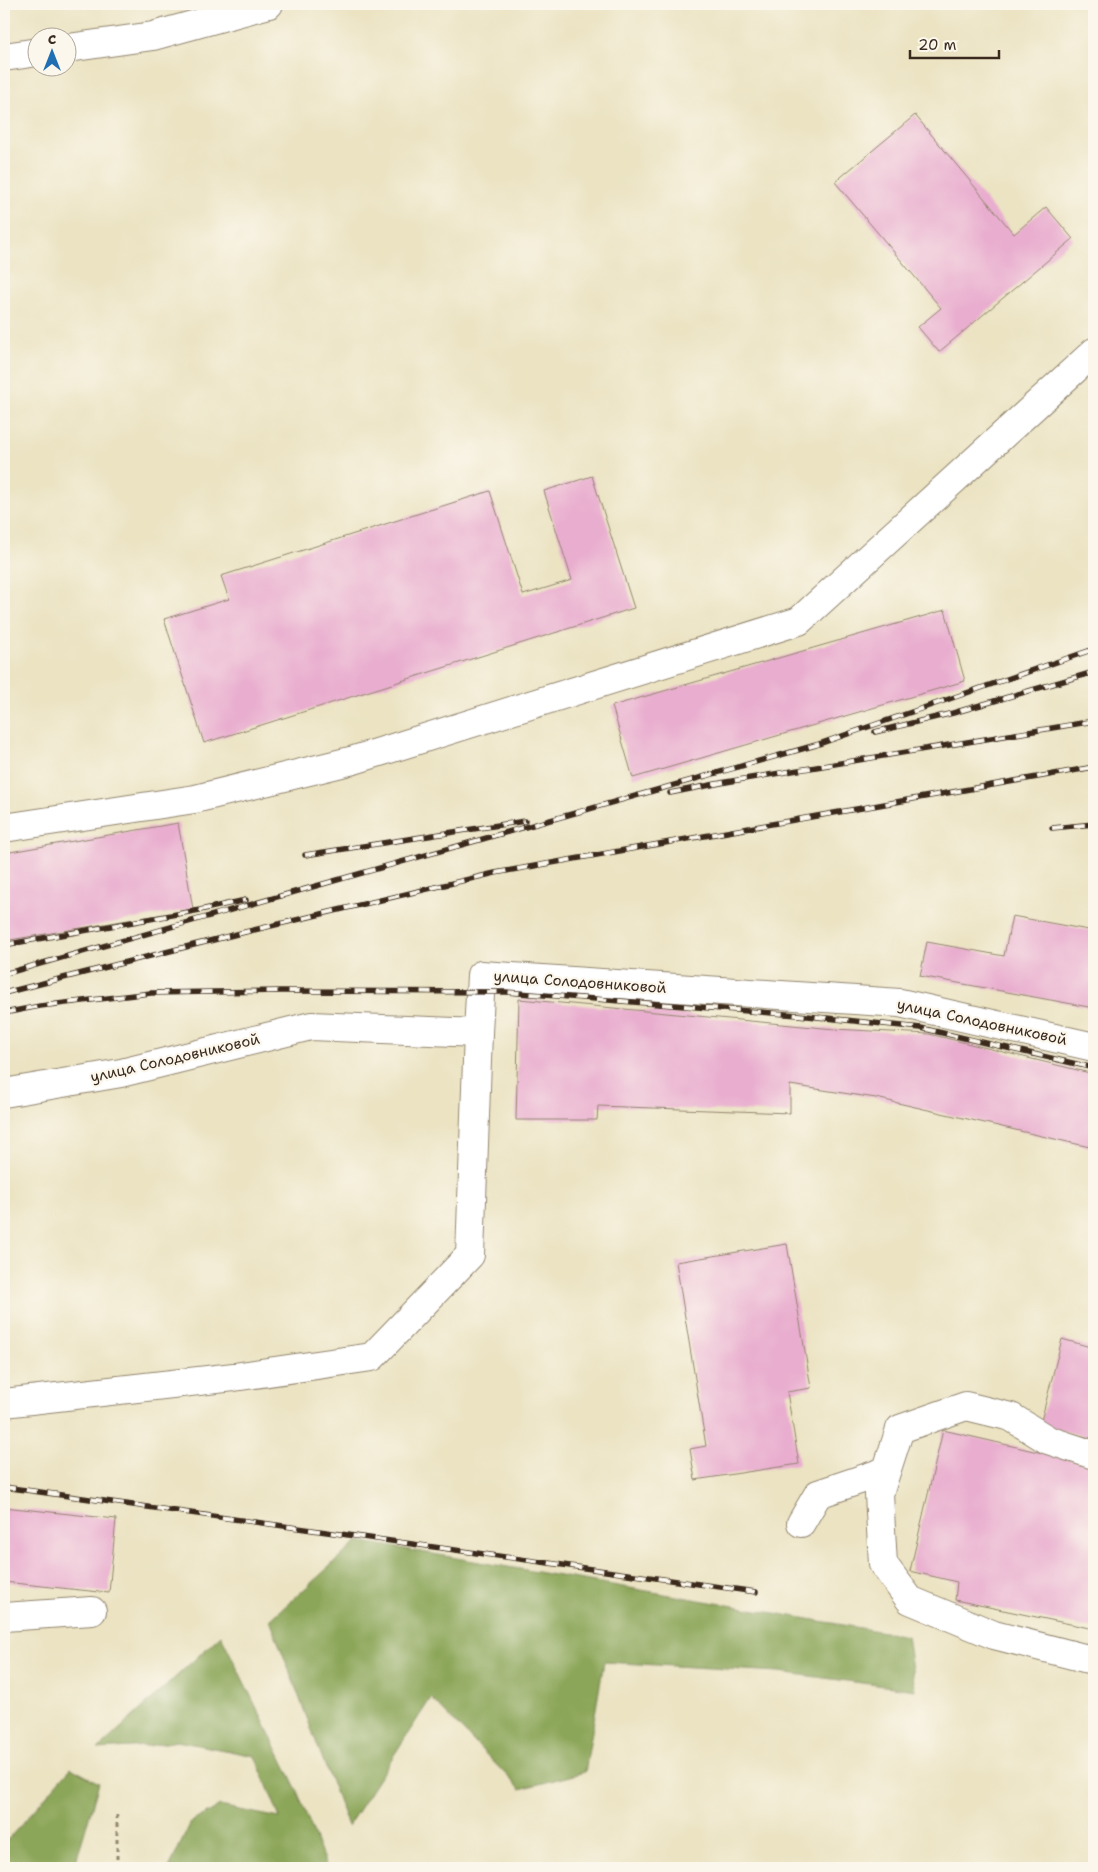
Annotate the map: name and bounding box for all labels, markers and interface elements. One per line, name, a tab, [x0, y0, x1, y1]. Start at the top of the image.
north arrow	[28, 28, 78, 78]
scale bar	[910, 28, 999, 60]
text: С	[48, 30, 56, 48]
text: 20 m	[918, 35, 957, 55]
street label: улица Солодовниковой	[493, 966, 667, 998]
street label: улица Солодовниковой	[895, 994, 1069, 1050]
street label: улица Солодовниковой	[88, 1029, 262, 1087]

